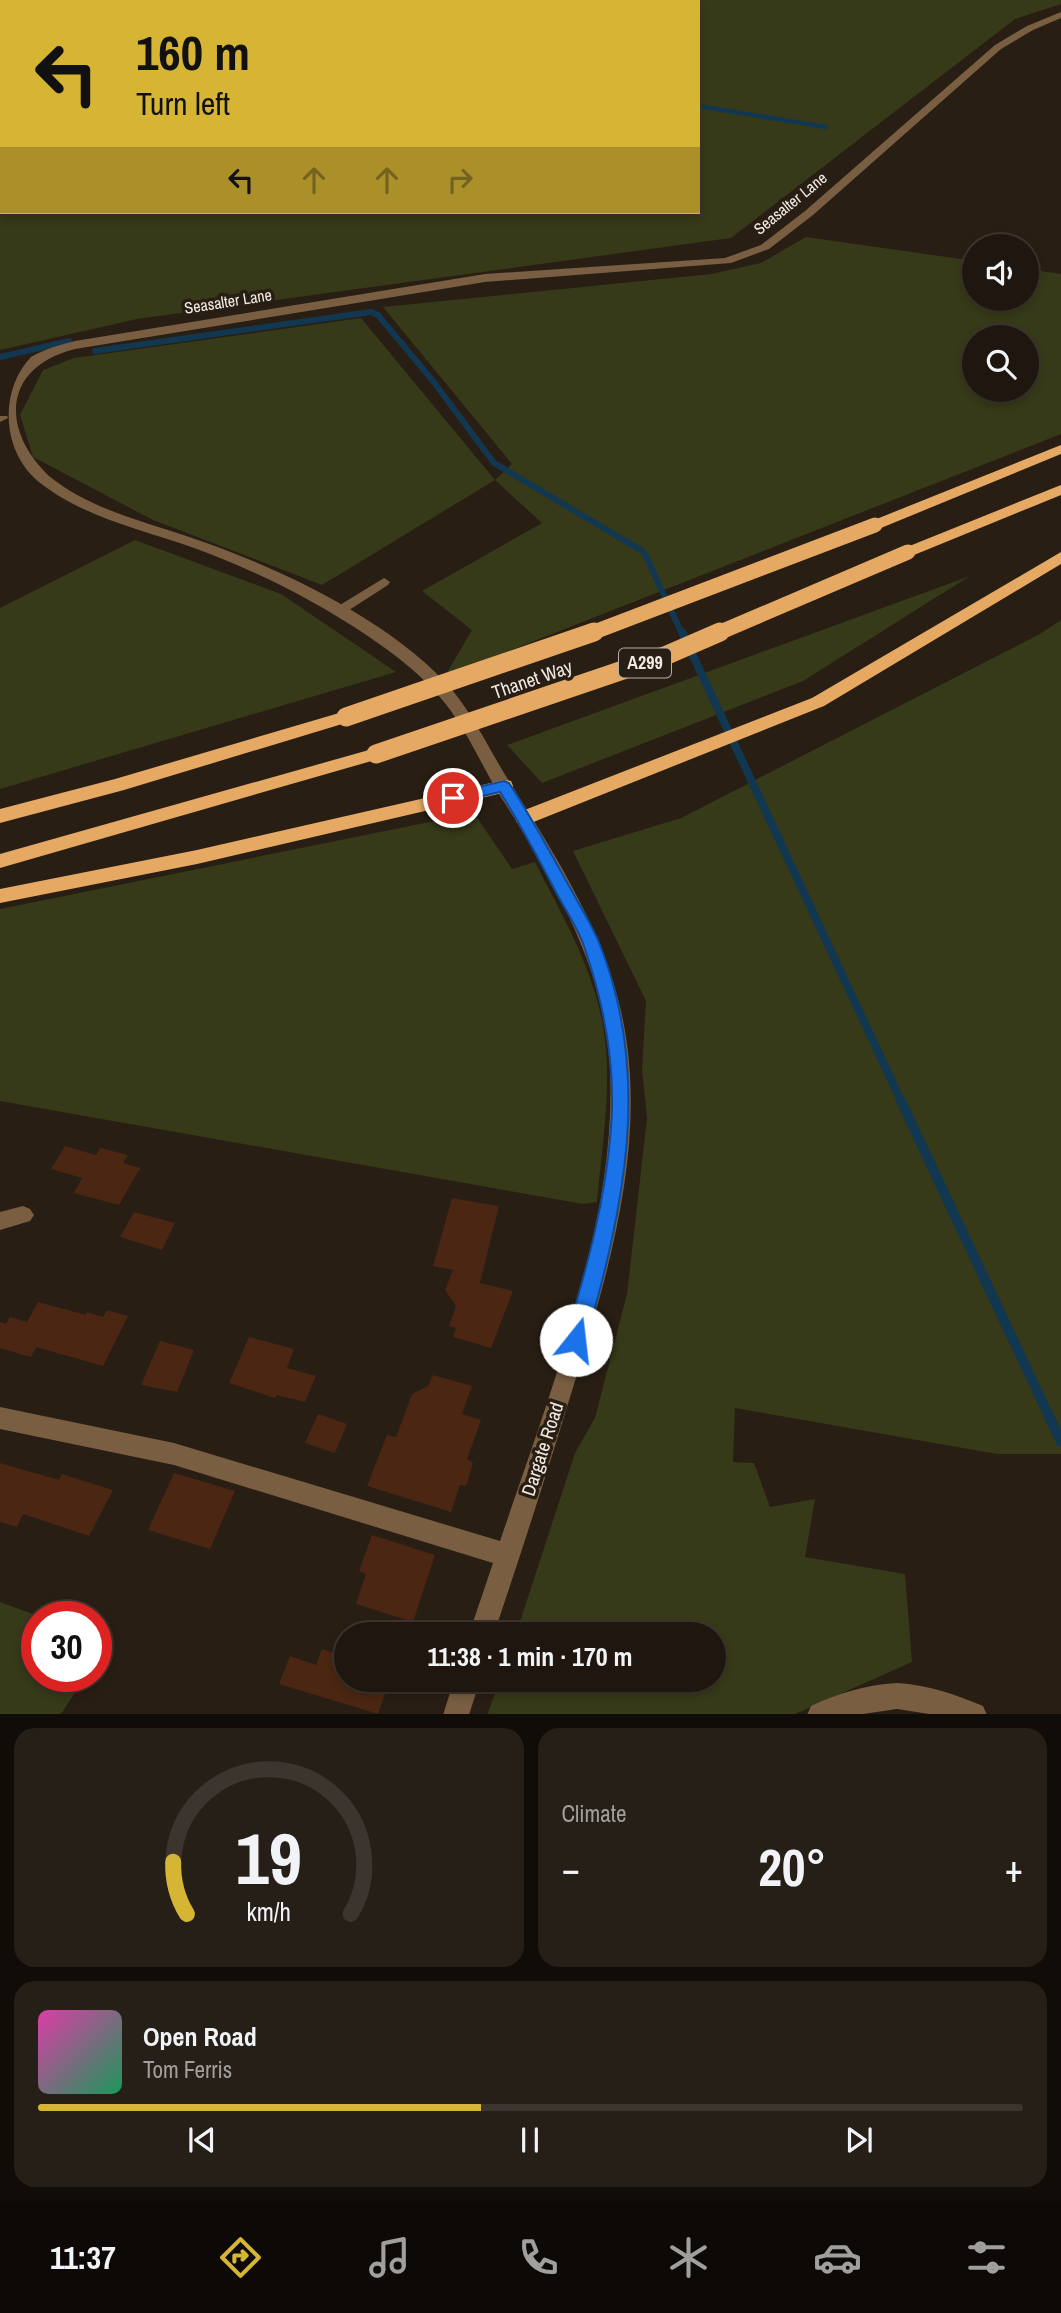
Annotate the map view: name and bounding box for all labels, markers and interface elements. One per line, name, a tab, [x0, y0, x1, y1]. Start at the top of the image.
text: 160 m	[136, 19, 250, 85]
icon: left	[21, 28, 112, 119]
text: Turn left	[136, 82, 230, 125]
icon: left	[222, 161, 260, 199]
icon: ahead	[295, 161, 333, 199]
icon: ahead	[368, 161, 406, 199]
icon: right	[441, 161, 479, 199]
street label: Seasalter Lane	[749, 167, 831, 239]
map controls	[962, 234, 1039, 402]
button: sound	[962, 234, 1039, 311]
street label: Seasalter Lane	[183, 283, 273, 319]
button: search	[962, 325, 1039, 402]
road number: A299	[619, 648, 671, 678]
street label: Thanet Way	[488, 653, 576, 705]
pin	[423, 768, 483, 828]
icon: arrive	[434, 779, 472, 817]
position arrow	[539, 1303, 613, 1377]
street label: Dargate Road	[515, 1399, 569, 1499]
speed limit sign: 30	[21, 1601, 112, 1692]
text: 11:38 · 1 min · 170 m	[427, 1639, 633, 1674]
text: Climate	[562, 1798, 626, 1829]
text: 19	[236, 1809, 302, 1907]
text: 20°	[758, 1832, 826, 1902]
text: −	[562, 1843, 580, 1894]
text: +	[1005, 1843, 1023, 1894]
text: km/h	[247, 1894, 291, 1928]
text: Open Road	[143, 2019, 257, 2054]
text: Tom Ferris	[143, 2054, 232, 2085]
icon: previous	[183, 2121, 221, 2159]
icon: pause	[511, 2121, 549, 2159]
icon: next	[840, 2121, 878, 2159]
icon: directions	[216, 2233, 265, 2282]
icon: music	[365, 2233, 414, 2282]
icon: phone	[514, 2233, 563, 2282]
icon: climate	[664, 2233, 713, 2282]
icon: car	[813, 2233, 862, 2282]
icon: filters	[962, 2233, 1011, 2282]
text: 11:37	[50, 2236, 116, 2279]

